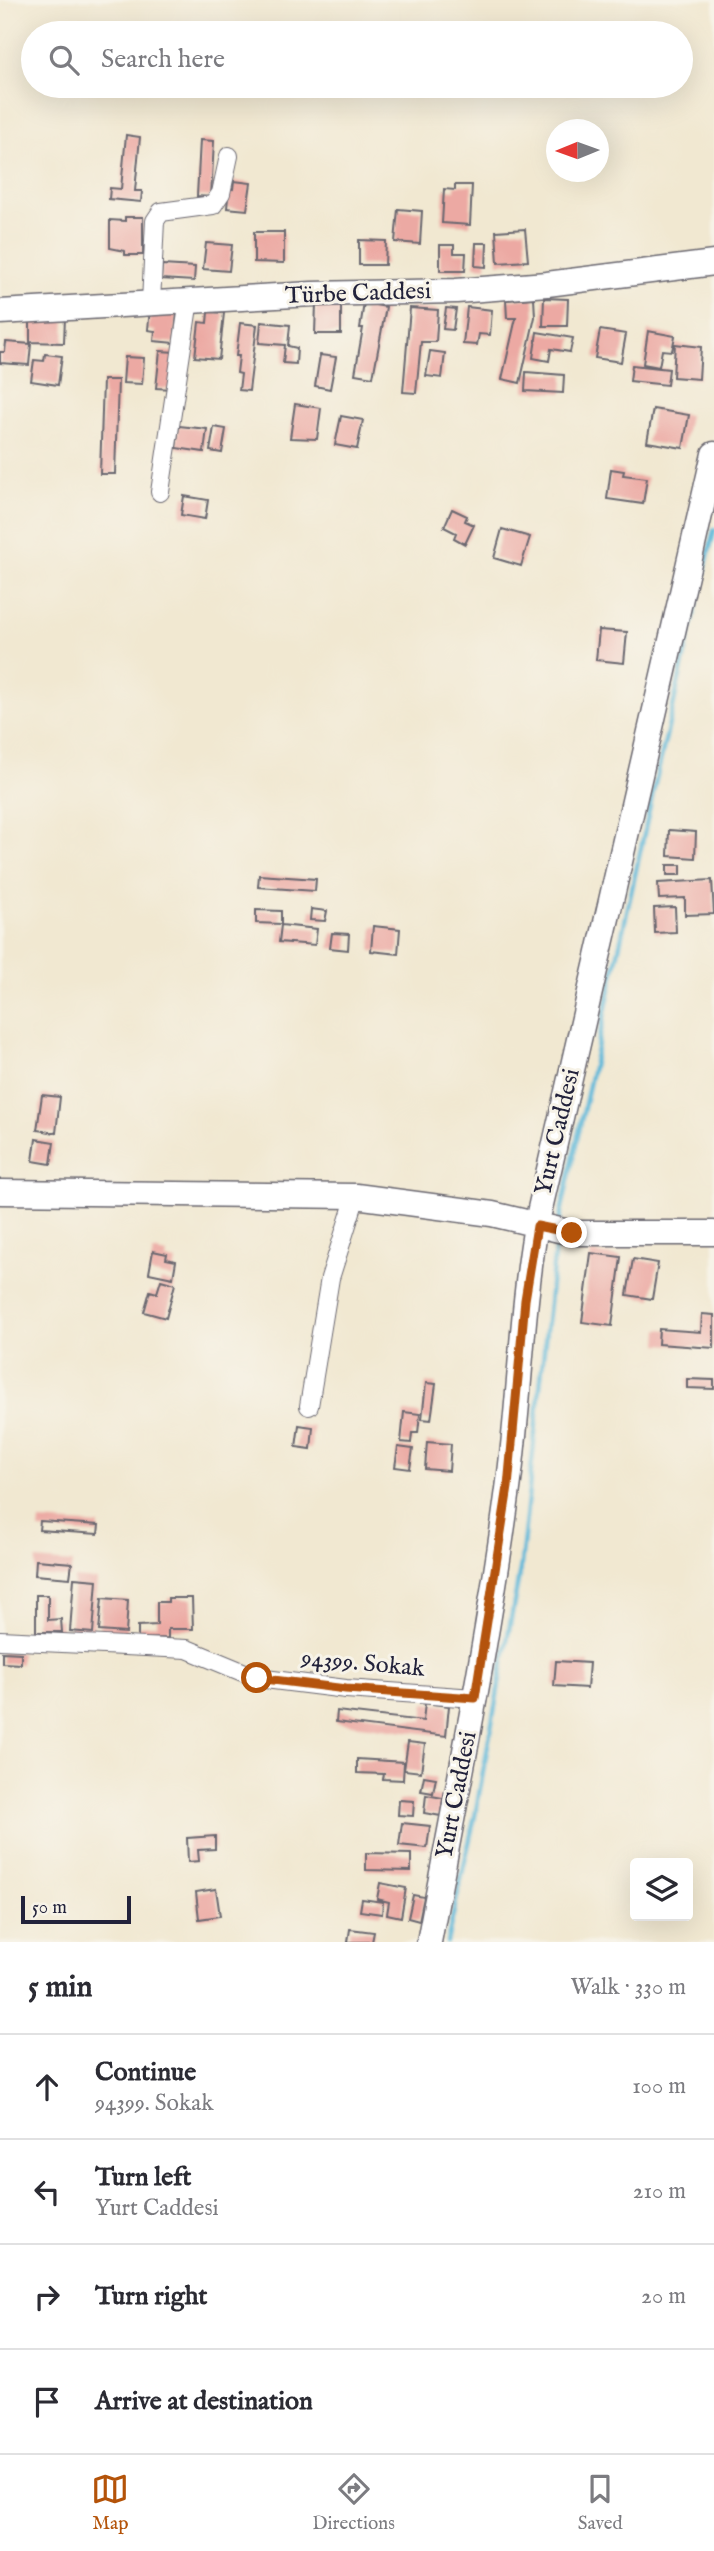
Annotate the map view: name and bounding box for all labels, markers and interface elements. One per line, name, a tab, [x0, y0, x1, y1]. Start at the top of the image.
search box	[21, 21, 693, 98]
icon: search	[45, 41, 83, 79]
text: Search here	[101, 43, 225, 76]
north arrow	[546, 119, 609, 182]
street label: Türbe Caddesi	[284, 276, 432, 312]
street label: Yurt Caddesi	[528, 1066, 588, 1198]
route end	[556, 1217, 587, 1248]
street label: 94399. Sokak	[299, 1643, 426, 1685]
route start	[241, 1662, 272, 1693]
street label: Yurt Caddesi	[429, 1729, 485, 1861]
map controls	[630, 1858, 693, 1921]
button: layers	[630, 1858, 693, 1921]
scale bar	[21, 1893, 131, 1925]
text: 50 m	[32, 1896, 67, 1920]
text: 5 min	[28, 1969, 93, 2007]
text: Walk · 330 m	[571, 1973, 686, 2002]
text: Continue	[95, 2056, 196, 2089]
icon: ahead	[28, 2068, 66, 2106]
text: 100 m	[632, 2072, 686, 2101]
text: 94399. Sokak	[95, 2089, 213, 2118]
text: Turn left	[95, 2161, 192, 2194]
icon: left	[28, 2173, 66, 2211]
text: 210 m	[633, 2177, 686, 2206]
text: Yurt Caddesi	[95, 2194, 219, 2223]
icon: right	[28, 2278, 66, 2316]
text: Turn right	[95, 2280, 208, 2313]
text: 20 m	[641, 2282, 686, 2311]
icon: arrive	[28, 2383, 66, 2421]
text: Arrive at destination	[95, 2385, 313, 2418]
tab: Map	[91, 2470, 129, 2536]
tab: Directions	[312, 2470, 395, 2536]
tab: Saved	[578, 2470, 623, 2536]

